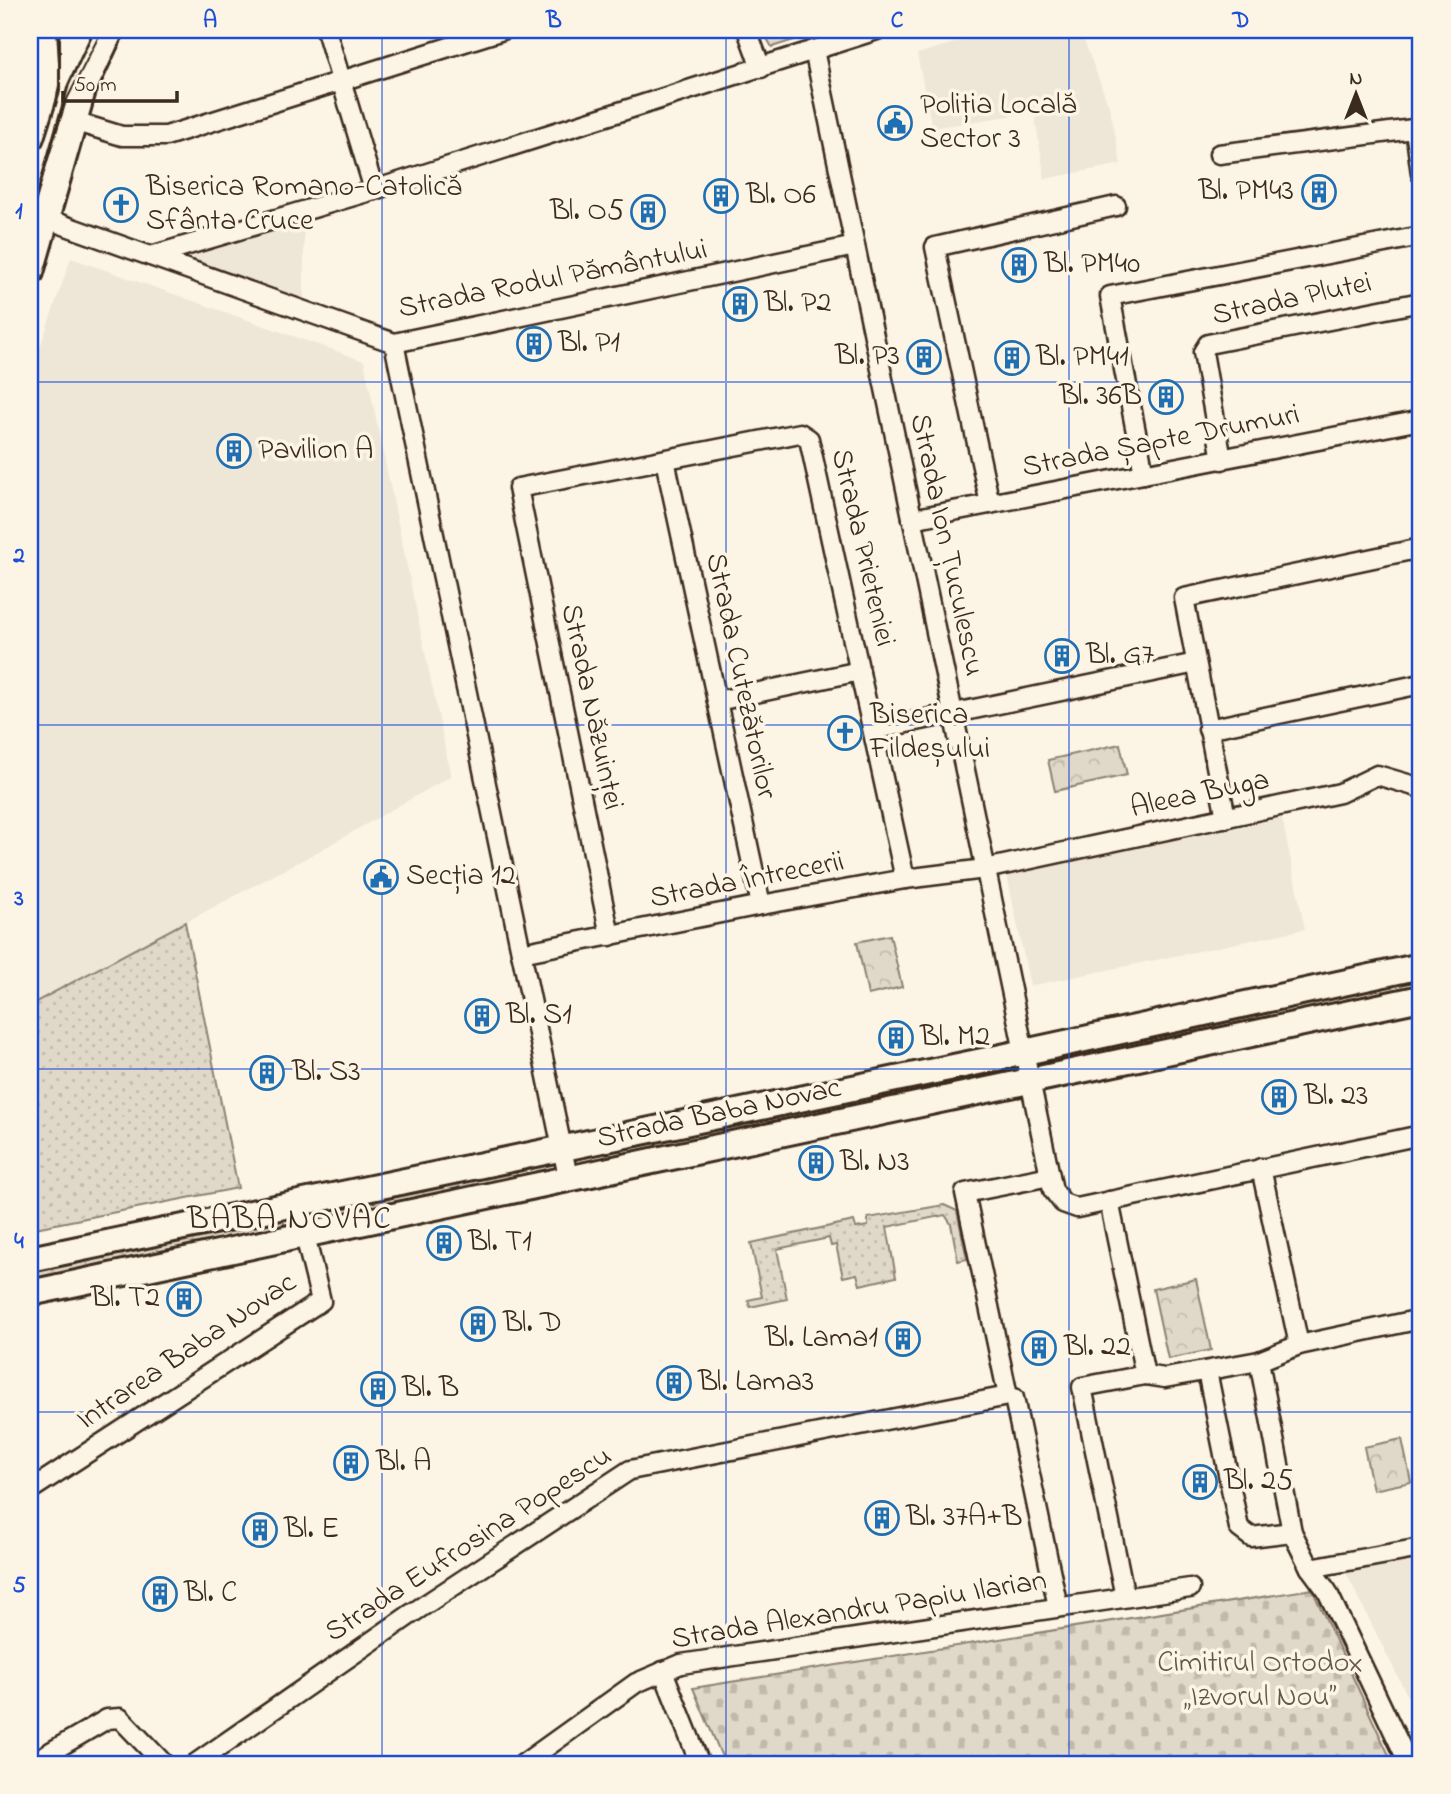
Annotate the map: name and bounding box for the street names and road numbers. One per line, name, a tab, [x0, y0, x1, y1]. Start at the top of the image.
street label: Strada Rodul Pământului	[395, 228, 711, 332]
street label: Strada Plutei	[1208, 262, 1376, 338]
street label: Strada Șapte Drumuri	[1019, 394, 1303, 490]
street label: Strada Ion Țuculescu	[897, 410, 995, 680]
street label: Strada Prieteniei	[818, 445, 906, 651]
street label: Strada Cutezătorilor	[692, 549, 788, 804]
street label: Strada Năzuinței	[548, 600, 634, 814]
street label: Aleea Buga	[1126, 759, 1274, 831]
street label: Strada Întrecerii	[646, 841, 848, 921]
street label: Strada Baba Novac	[593, 1067, 846, 1161]
street label: Intrarea Baba Novac	[68, 1262, 306, 1442]
street label: Strada Eufrosina Popescu	[317, 1436, 621, 1654]
street label: Strada Alexandru Papiu Ilarian	[668, 1560, 1050, 1662]

